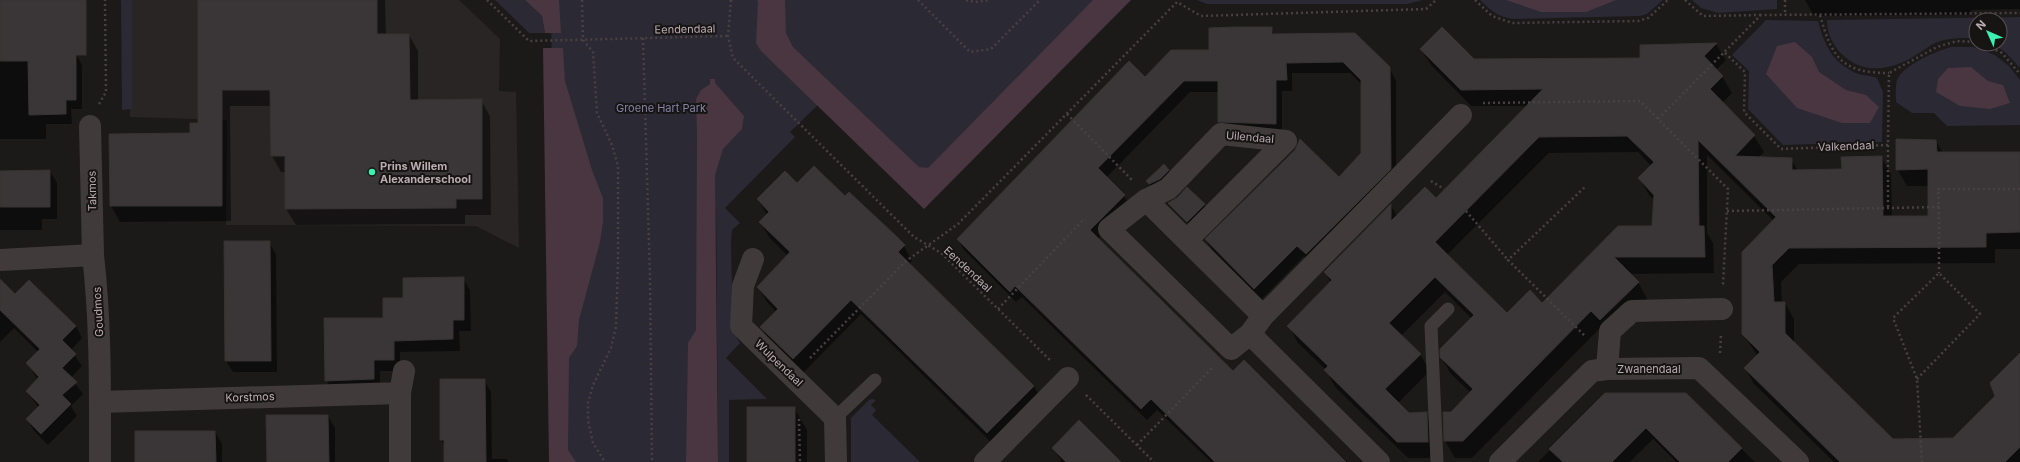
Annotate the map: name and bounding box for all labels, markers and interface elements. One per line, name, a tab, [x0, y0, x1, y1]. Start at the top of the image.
north arrow	[1968, 12, 2008, 52]
text: N	[1973, 17, 1989, 33]
street label: Eendendaal	[654, 21, 716, 37]
park label: Groene Hart Park	[616, 101, 706, 115]
street label: Uilendaal	[1225, 128, 1275, 146]
street label: Valkendaal	[1818, 138, 1874, 154]
place label: Prins Willem Alexanderschool	[380, 159, 471, 186]
marker: Prins Willem Alexanderschool	[367, 167, 377, 177]
street label: Takmos	[85, 170, 99, 211]
street label: Eendendaal	[941, 243, 995, 295]
street label: Goudmos	[90, 286, 106, 337]
street label: Wulpendaal	[752, 337, 806, 389]
street label: Zwanendaal	[1617, 362, 1681, 376]
street label: Korstmos	[225, 389, 275, 405]

